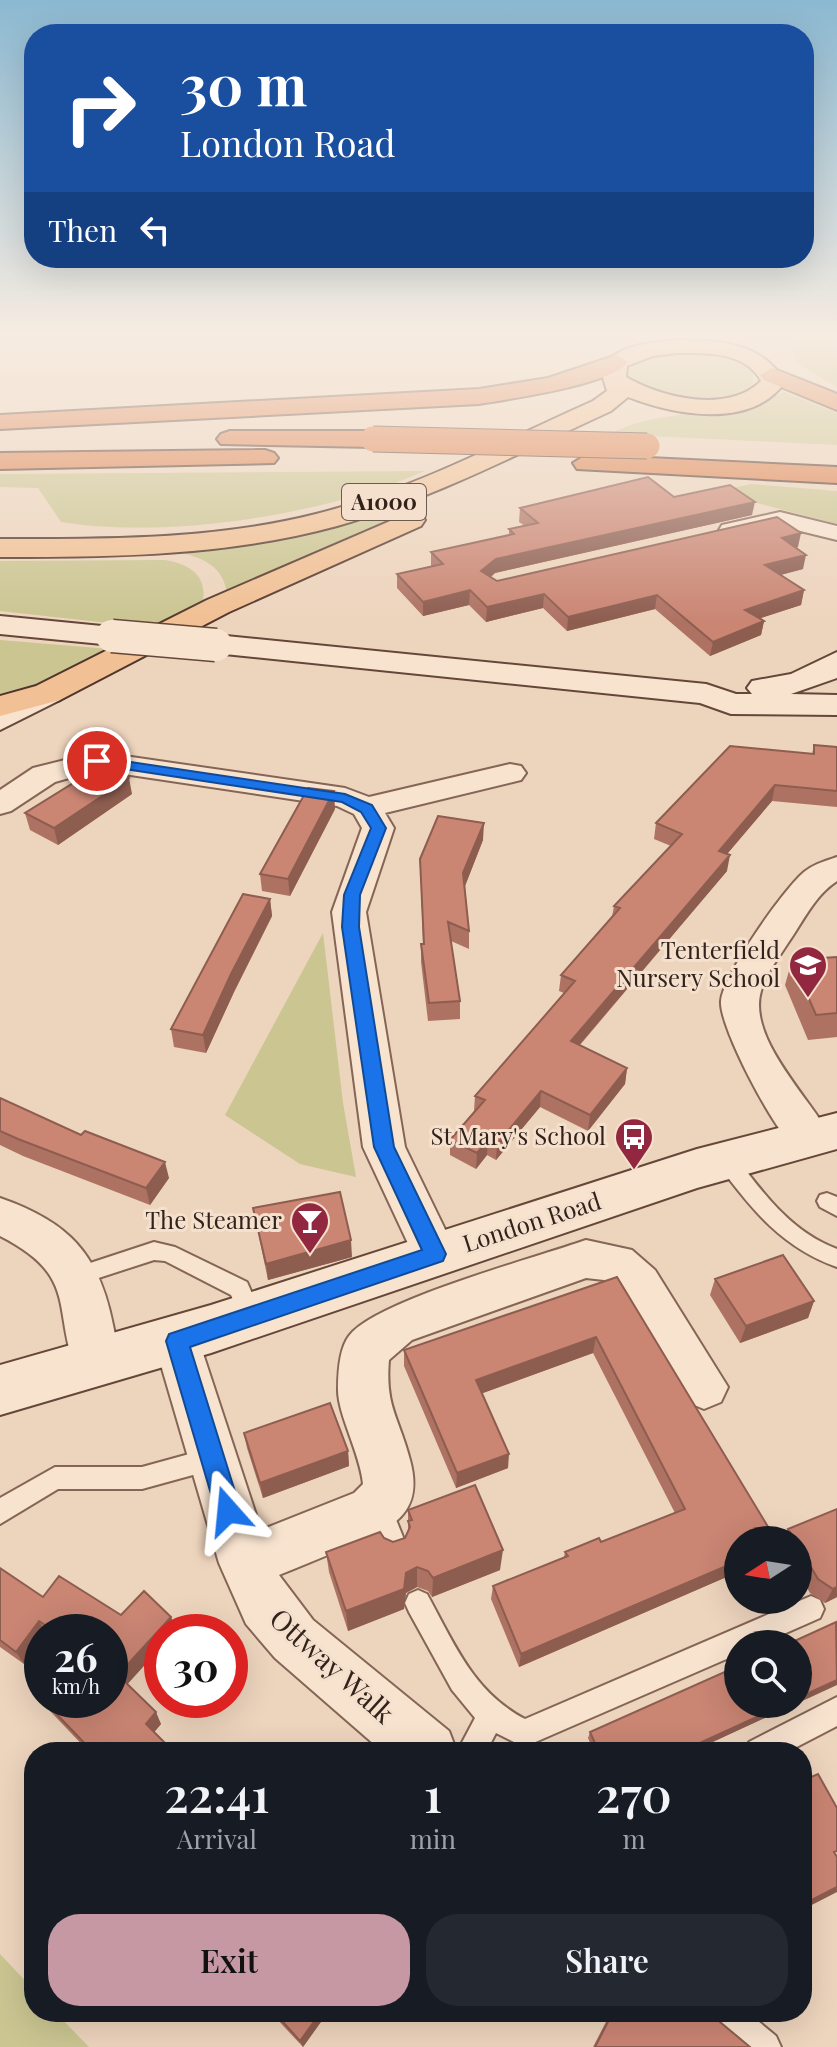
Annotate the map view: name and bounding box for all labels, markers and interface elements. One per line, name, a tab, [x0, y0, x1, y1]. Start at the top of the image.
text: 30 m	[180, 46, 307, 121]
icon: right	[48, 56, 152, 160]
text: London Road	[180, 118, 395, 166]
icon: left	[133, 208, 177, 252]
text: Then	[48, 210, 117, 250]
road number: A1000	[342, 484, 426, 520]
pin	[63, 727, 131, 795]
icon: arrive	[75, 739, 119, 783]
place label: Tenterfield Nursery School	[616, 933, 780, 993]
school or university icon: Tenterfield Nursery School	[787, 944, 829, 999]
bus stop icon: St Mary's School	[613, 1116, 655, 1171]
place label: St Mary's School	[431, 1119, 606, 1151]
street label: London Road	[458, 1184, 605, 1259]
bar icon: The Steamer	[289, 1200, 331, 1255]
place label: The Steamer	[145, 1203, 282, 1235]
position arrow	[186, 1469, 270, 1553]
north arrow	[724, 1526, 812, 1614]
map controls	[724, 1526, 812, 1718]
street label: Ottway Walk	[263, 1599, 404, 1731]
speed limit sign: 30	[144, 1614, 248, 1718]
text: 26	[54, 1629, 98, 1682]
button: search	[724, 1630, 812, 1718]
text: km/h	[52, 1672, 100, 1699]
text: 22:41	[164, 1761, 270, 1825]
text: 1	[424, 1761, 442, 1825]
text: 270	[596, 1761, 672, 1825]
text: Arrival	[177, 1821, 257, 1856]
text: min	[410, 1821, 456, 1856]
text: m	[622, 1821, 646, 1856]
button: Exit	[48, 1914, 410, 2006]
button: Share	[426, 1914, 788, 2006]

